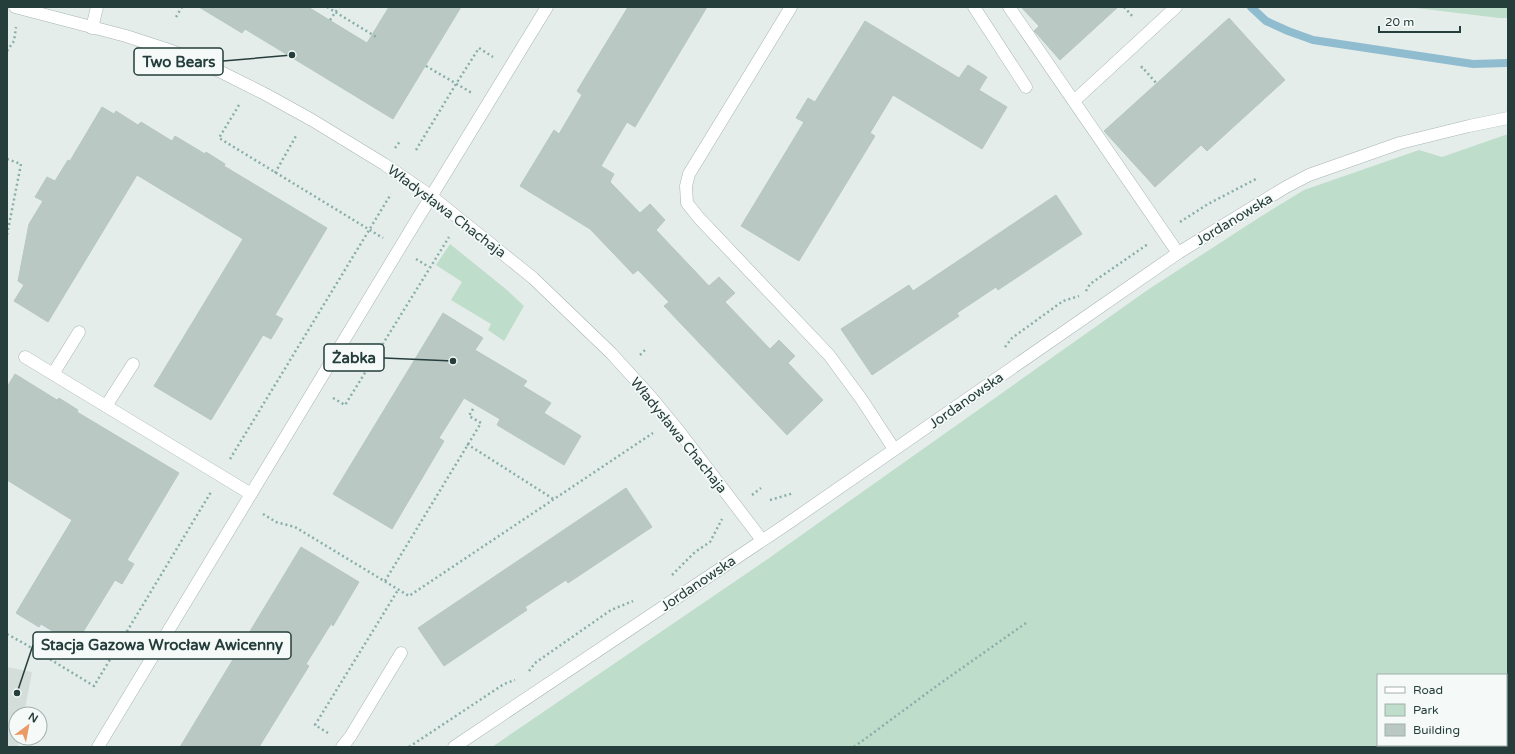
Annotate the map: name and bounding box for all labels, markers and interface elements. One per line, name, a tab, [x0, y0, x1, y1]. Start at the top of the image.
scale bar	[1379, 8, 1460, 34]
text: 20 m	[1385, 15, 1414, 29]
callout: Two Bears	[134, 48, 223, 75]
text: Two Bears	[141, 53, 216, 71]
street label: Władysława Chachaja	[384, 161, 509, 262]
street label: Jordanowska	[1193, 190, 1276, 249]
callout: Żabka	[324, 344, 384, 371]
text: Żabka	[332, 349, 376, 367]
street label: Jordanowska	[926, 368, 1007, 432]
street label: Władysława Chachaja	[627, 374, 731, 497]
street label: Jordanowska	[657, 552, 739, 615]
callout: Stacja Gazowa Wrocław Awicenny	[33, 632, 291, 659]
text: Stacja Gazowa Wrocław Awicenny	[41, 636, 283, 655]
legend	[1377, 674, 1507, 746]
text: Road	[1413, 683, 1443, 697]
text: Park	[1413, 703, 1439, 717]
north arrow	[8, 706, 48, 746]
text: N	[26, 710, 40, 726]
text: Building	[1413, 723, 1460, 737]

